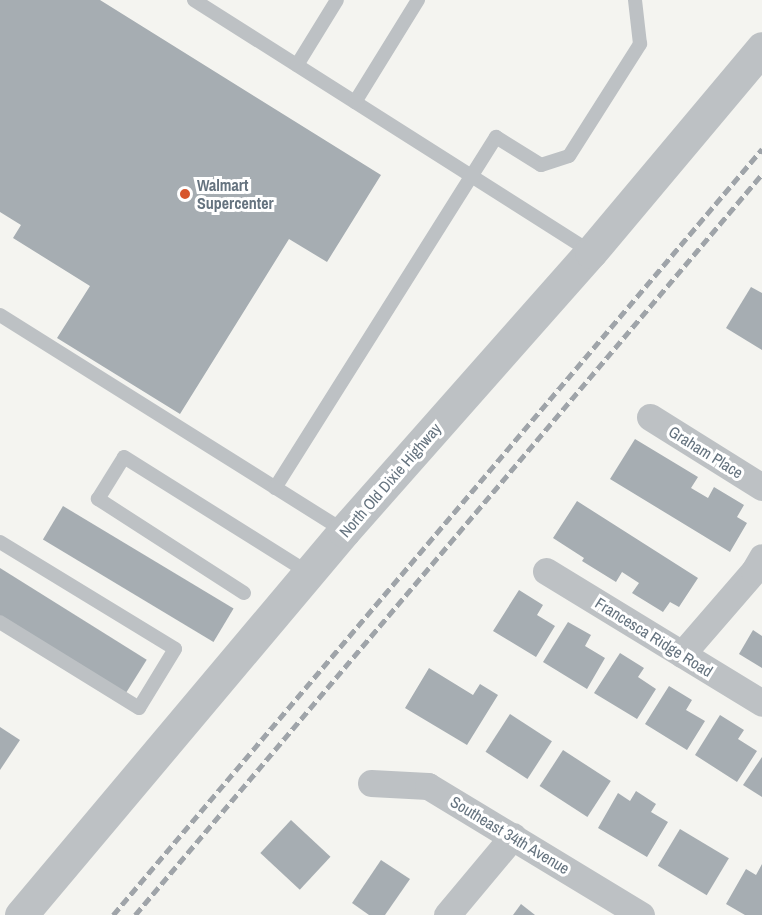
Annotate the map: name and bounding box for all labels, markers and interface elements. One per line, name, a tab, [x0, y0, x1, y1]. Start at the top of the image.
place label: Walmart Supercenter	[197, 175, 274, 213]
marker: Walmart Supercenter	[178, 187, 192, 201]
street label: North Old Dixie Highway	[335, 419, 445, 541]
street label: Graham Place	[665, 422, 747, 482]
street label: Francesca Ridge Road	[592, 593, 716, 681]
street label: Southeast 34th Avenue	[447, 792, 573, 878]

